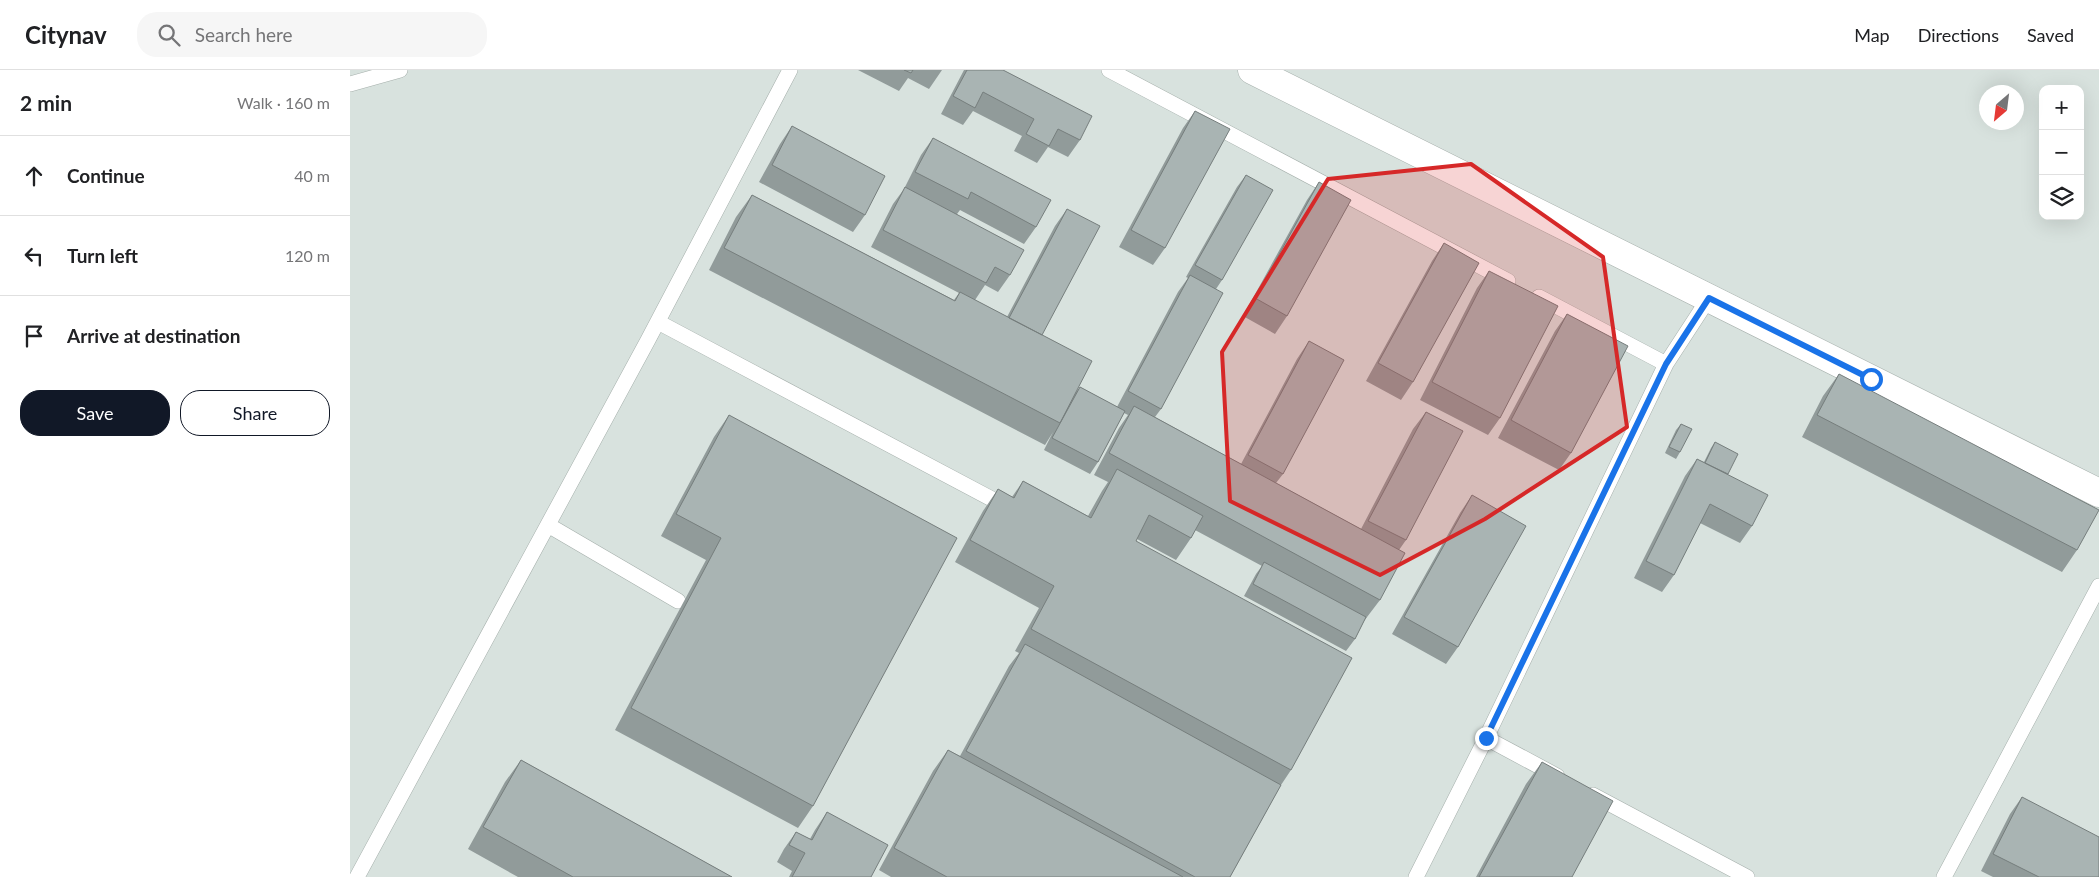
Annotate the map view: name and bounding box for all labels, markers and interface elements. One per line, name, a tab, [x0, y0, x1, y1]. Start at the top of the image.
search box	[137, 12, 487, 57]
text: Citynav	[25, 20, 107, 49]
icon: search	[155, 21, 183, 49]
text: Search here	[195, 23, 293, 46]
text: Map	[1854, 24, 1890, 46]
text: Directions	[1918, 24, 1999, 46]
text: Saved	[2027, 24, 2074, 46]
north arrow	[1979, 85, 2024, 130]
map controls	[2039, 85, 2084, 220]
button: +	[2039, 85, 2084, 130]
text: 2 min	[20, 90, 72, 115]
text: Walk · 160 m	[237, 93, 330, 112]
button: −	[2039, 130, 2084, 175]
icon: ahead	[20, 162, 48, 190]
text: Continue	[67, 164, 145, 187]
text: 40 m	[294, 166, 330, 185]
button: layers	[2039, 175, 2084, 220]
icon: left	[20, 242, 48, 270]
text: Turn left	[67, 244, 138, 267]
text: 120 m	[285, 246, 330, 265]
icon: arrive	[20, 322, 48, 350]
text: Arrive at destination	[67, 324, 240, 347]
route start	[1860, 368, 1883, 391]
button: Save	[20, 390, 170, 436]
button: Share	[180, 390, 330, 436]
route end	[1475, 727, 1498, 750]

